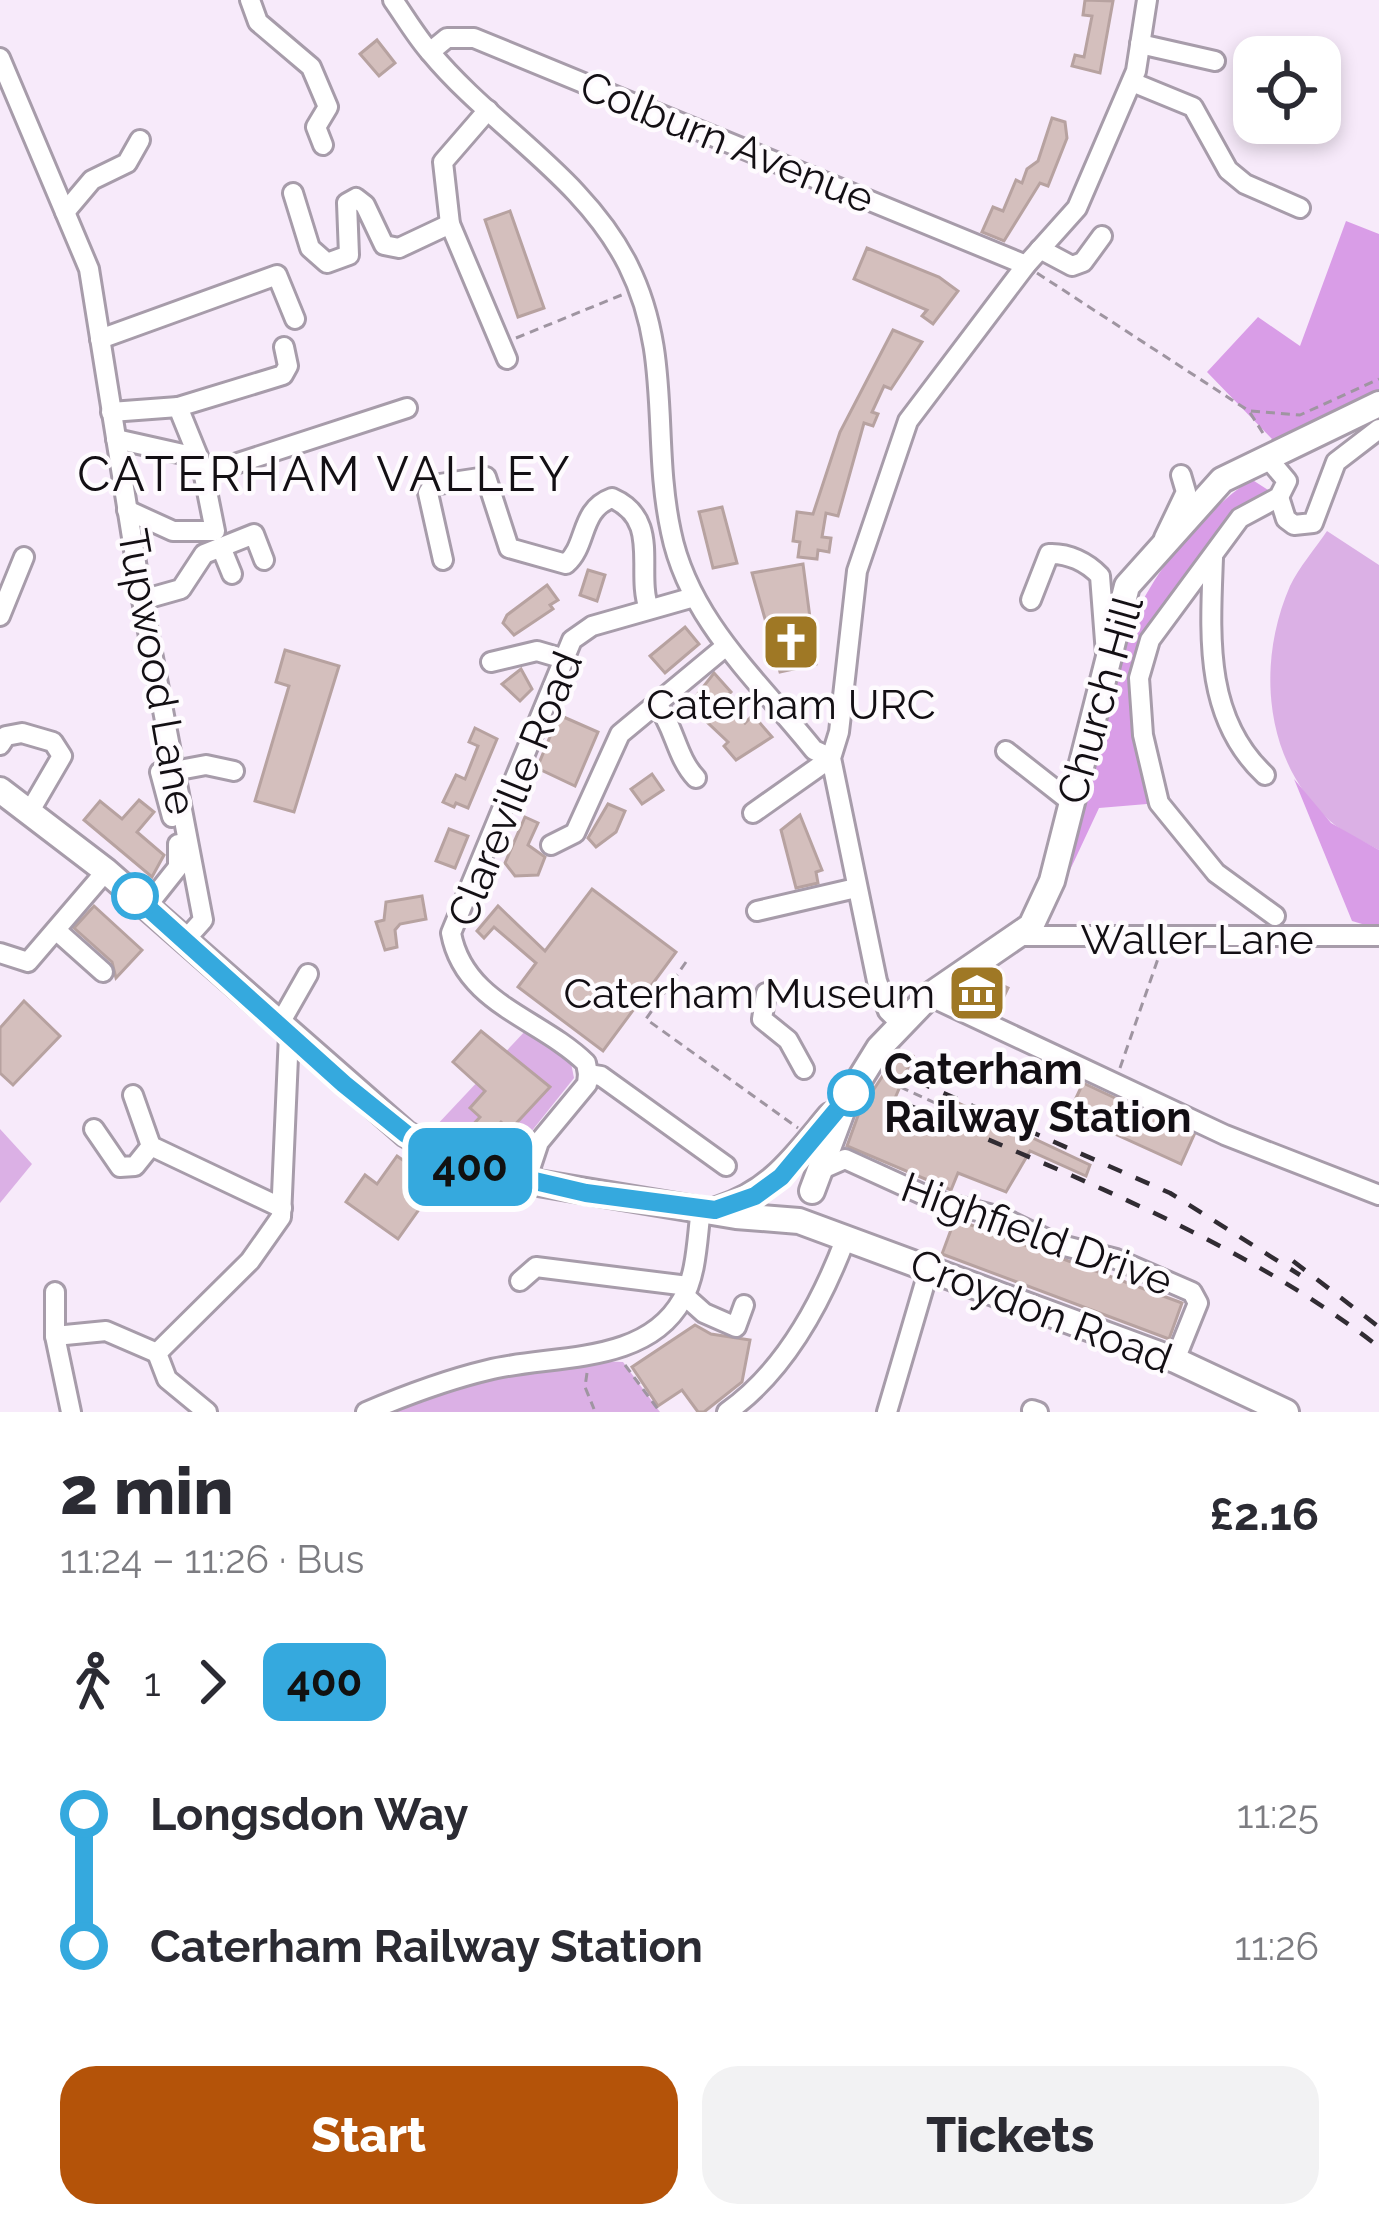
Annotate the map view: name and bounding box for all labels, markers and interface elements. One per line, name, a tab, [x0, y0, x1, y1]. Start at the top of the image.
map controls	[1233, 36, 1341, 144]
button: locate	[1233, 36, 1341, 144]
street label: Colburn Avenue	[573, 61, 881, 223]
district label: CATERHAM VALLEY	[77, 446, 573, 502]
street label: Tupwood Lane	[108, 525, 206, 819]
street label: Church Hill	[1047, 590, 1153, 809]
church icon: Caterham URC	[760, 611, 822, 673]
street label: Clareville Road	[438, 645, 592, 933]
place label: Caterham URC	[646, 680, 936, 729]
unlabelled marker	[113, 874, 157, 918]
street label: Waller Lane	[1080, 915, 1314, 964]
museum icon: Caterham Museum	[946, 962, 1008, 1024]
place label: Caterham Museum	[563, 969, 935, 1018]
place label: Caterham Railway Station	[884, 1045, 1192, 1142]
marker: Caterham Railway Station	[829, 1071, 873, 1115]
line badge: 400	[401, 1128, 539, 1206]
text: 400	[432, 1142, 508, 1191]
street label: Highfield Drive	[895, 1162, 1179, 1306]
street label: Croydon Road	[903, 1239, 1179, 1383]
text: 2 min	[60, 1452, 234, 1529]
text: £2.16	[1209, 1488, 1319, 1541]
text: 11:24 – 11:26 · Bus	[60, 1536, 364, 1582]
icon: walk	[60, 1649, 126, 1715]
icon: forward	[179, 1649, 245, 1715]
text: 400	[287, 1657, 362, 1706]
text: 1	[144, 1659, 161, 1705]
text: Longsdon Way	[150, 1788, 468, 1841]
text: 11:25	[1237, 1791, 1319, 1837]
text: Caterham Railway Station	[150, 1920, 703, 1973]
text: 11:26	[1234, 1923, 1319, 1969]
button: Start	[60, 2066, 678, 2204]
button: Tickets	[702, 2066, 1319, 2204]

